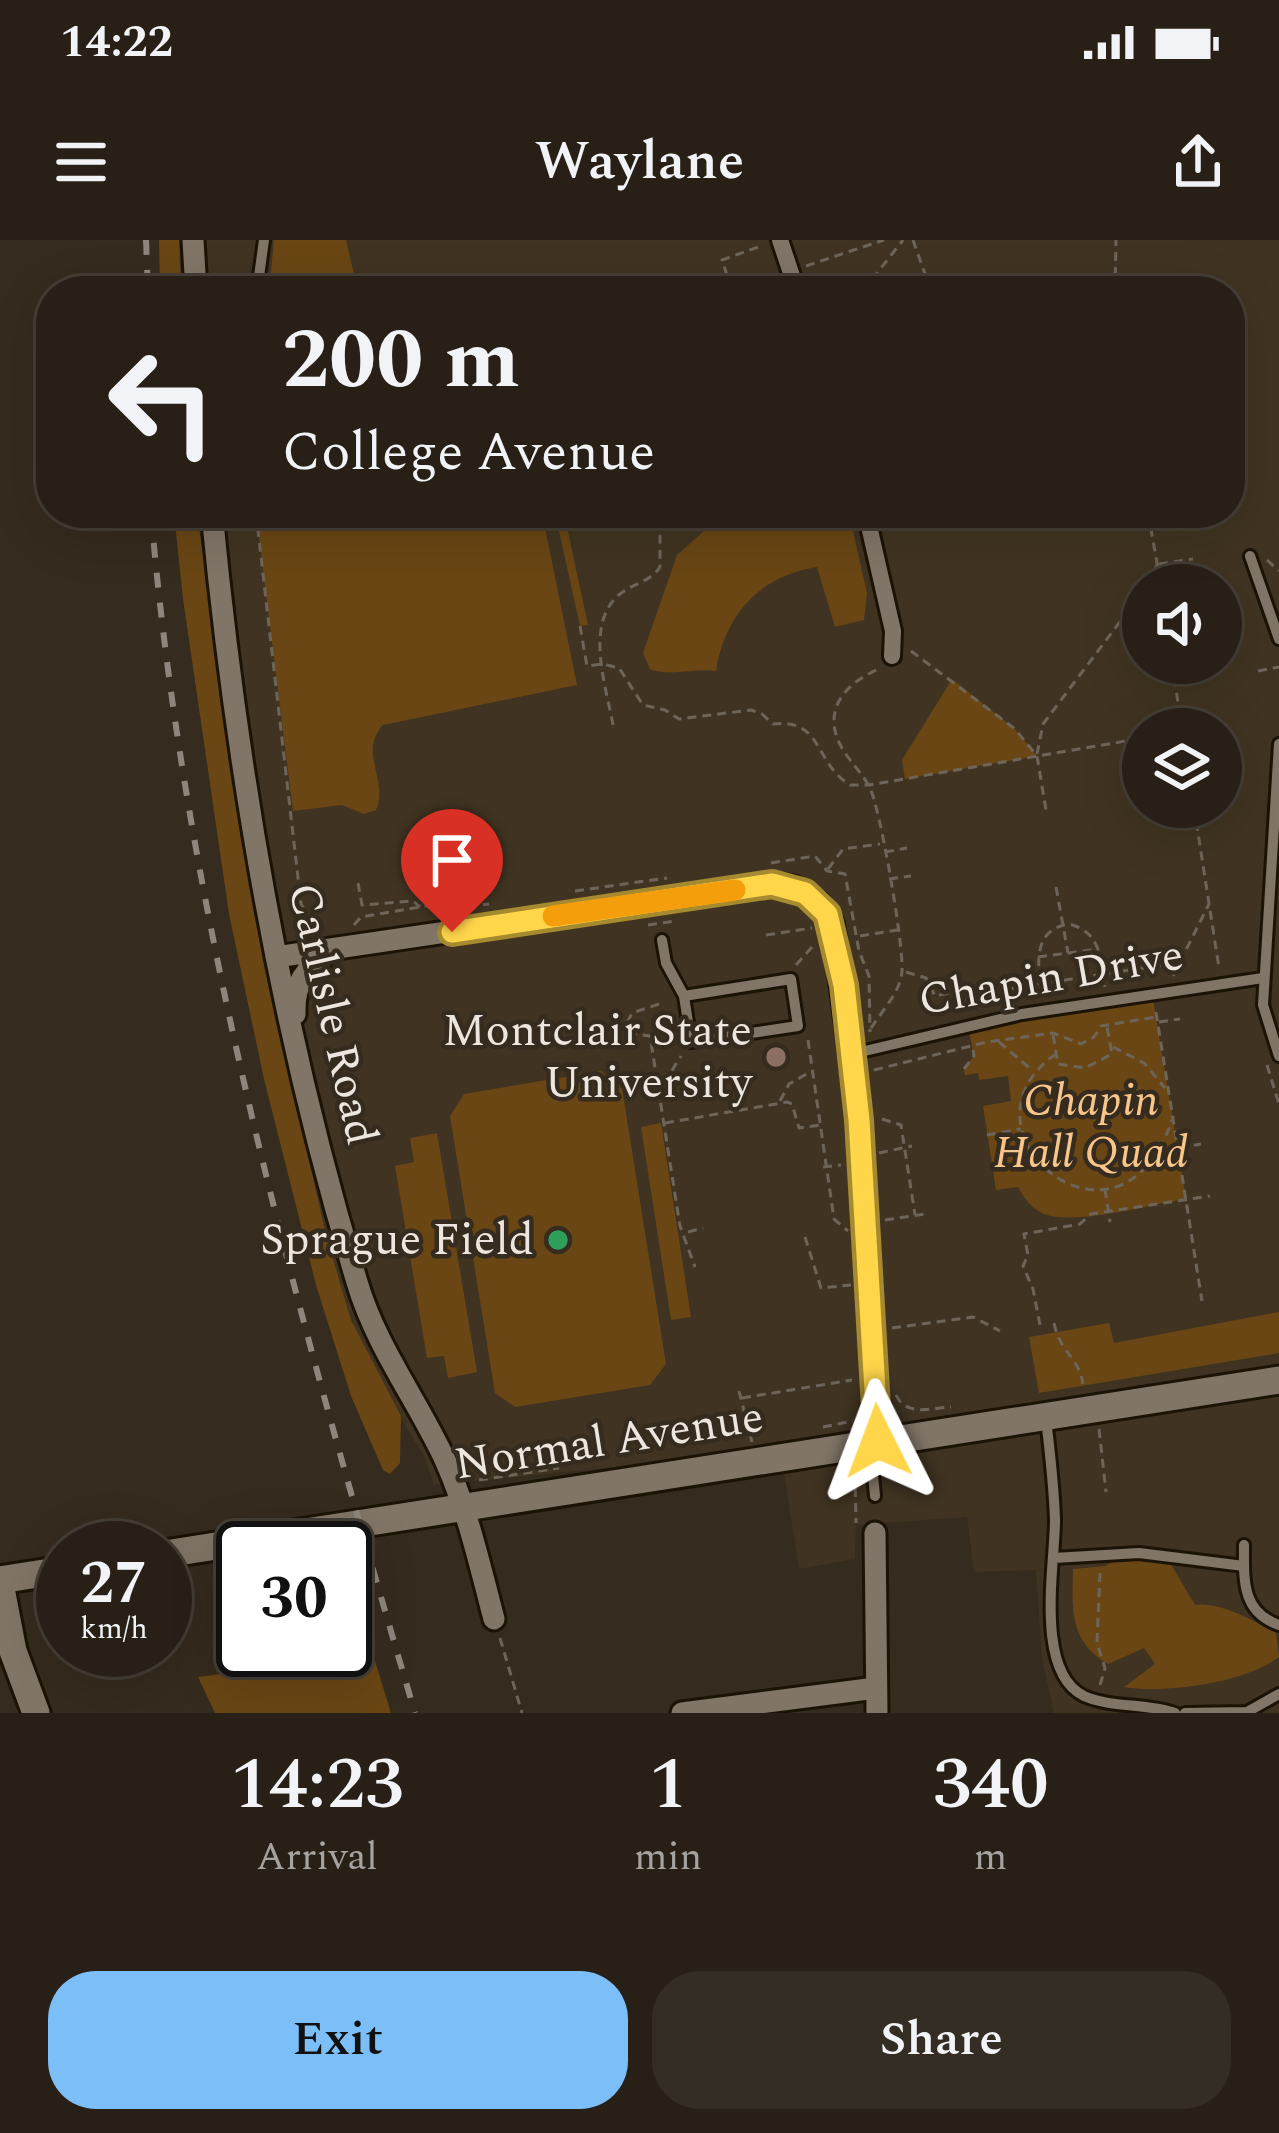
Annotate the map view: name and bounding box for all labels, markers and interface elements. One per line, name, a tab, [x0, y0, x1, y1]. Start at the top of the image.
text: 14:22	[60, 8, 173, 77]
text: Waylane	[535, 121, 744, 203]
icon: menu	[48, 129, 114, 195]
icon: share	[1165, 129, 1231, 195]
text: 200 m	[282, 297, 520, 425]
icon: left	[84, 324, 240, 480]
text: College Avenue	[282, 412, 655, 494]
map controls	[1122, 564, 1242, 828]
button: sound	[1122, 564, 1242, 684]
button: layers	[1122, 708, 1242, 828]
pin	[401, 809, 503, 932]
icon: arrive	[419, 827, 485, 893]
street label: Carlisle Road	[268, 876, 396, 1152]
street label: Chapin Drive	[913, 921, 1189, 1035]
place label: Montclair State University	[442, 997, 753, 1118]
marker: Montclair State University	[763, 1044, 789, 1070]
park label: Chapin Hall Quad	[994, 1067, 1188, 1188]
place label: Sprague Field	[260, 1206, 534, 1275]
marker: Sprague Field	[545, 1227, 571, 1253]
position arrow	[815, 1378, 941, 1504]
street label: Normal Avenue	[450, 1383, 768, 1499]
speed limit sign: 30	[216, 1521, 372, 1677]
text: 27	[80, 1538, 148, 1630]
text: km/h	[80, 1606, 148, 1652]
text: 14:23	[230, 1731, 404, 1840]
text: 1	[649, 1731, 687, 1840]
text: 340	[933, 1731, 1049, 1840]
text: Arrival	[256, 1828, 378, 1887]
text: min	[634, 1828, 702, 1887]
text: m	[974, 1828, 1007, 1887]
button: Exit	[48, 1971, 628, 2109]
button: Share	[652, 1971, 1231, 2109]

